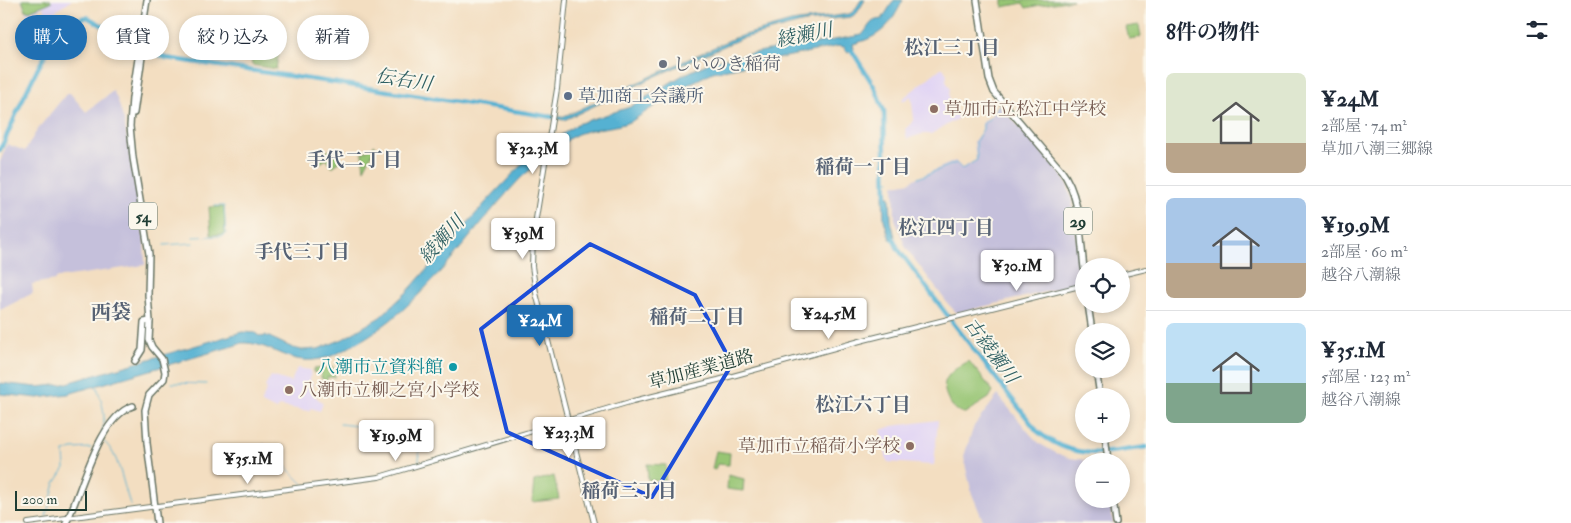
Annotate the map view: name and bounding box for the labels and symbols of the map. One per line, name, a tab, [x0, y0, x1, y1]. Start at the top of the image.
water label: 綾瀬川	[774, 17, 836, 52]
district label: 松江三丁目	[904, 36, 1000, 60]
place label: しいのき稲荷	[673, 53, 781, 76]
marker: しいのき稲荷	[657, 58, 669, 70]
water label: 伝右川	[374, 64, 436, 97]
place label: 草加商工会議所	[578, 85, 704, 108]
marker: 草加商工会議所	[562, 90, 574, 102]
place label: 草加市立松江中学校	[944, 98, 1106, 121]
marker: 草加市立松江中学校	[928, 103, 940, 115]
pin: ¥32.3M	[492, 132, 574, 175]
district label: 手代二丁目	[306, 148, 402, 172]
district label: 稲荷一丁目	[815, 155, 911, 179]
road number: 54	[129, 202, 157, 230]
road number: 29	[1064, 208, 1092, 235]
water label: 綾瀬川	[414, 209, 471, 269]
district label: 松江四丁目	[898, 216, 994, 240]
pin: ¥39M	[493, 218, 553, 260]
district label: 手代三丁目	[254, 240, 350, 264]
pin: ¥30.1M	[976, 250, 1058, 292]
pin: ¥24.5M	[788, 298, 870, 340]
district label: 西袋	[91, 300, 131, 325]
pin: ¥24M	[510, 304, 570, 347]
district label: 稲荷二丁目	[649, 305, 745, 329]
water label: 古綾瀬川	[959, 313, 1025, 390]
street label: 草加産業道路	[646, 344, 756, 395]
place label: 八潮市立資料館	[317, 356, 443, 379]
marker: 八潮市立資料館	[447, 361, 459, 373]
place label: 八潮市立柳之宮小学校	[299, 379, 479, 402]
marker: 八潮市立柳之宮小学校	[283, 384, 295, 396]
district label: 松江六丁目	[815, 393, 911, 417]
pin: ¥23.3M	[528, 416, 610, 459]
pin: ¥19.9M	[355, 420, 437, 462]
place label: 草加市立稲荷小学校	[738, 435, 900, 458]
marker: 草加市立稲荷小学校	[904, 440, 916, 452]
pin: ¥35.1M	[207, 442, 289, 485]
district label: 稲荷三丁目	[581, 479, 677, 503]
scale bar	[15, 488, 88, 511]

